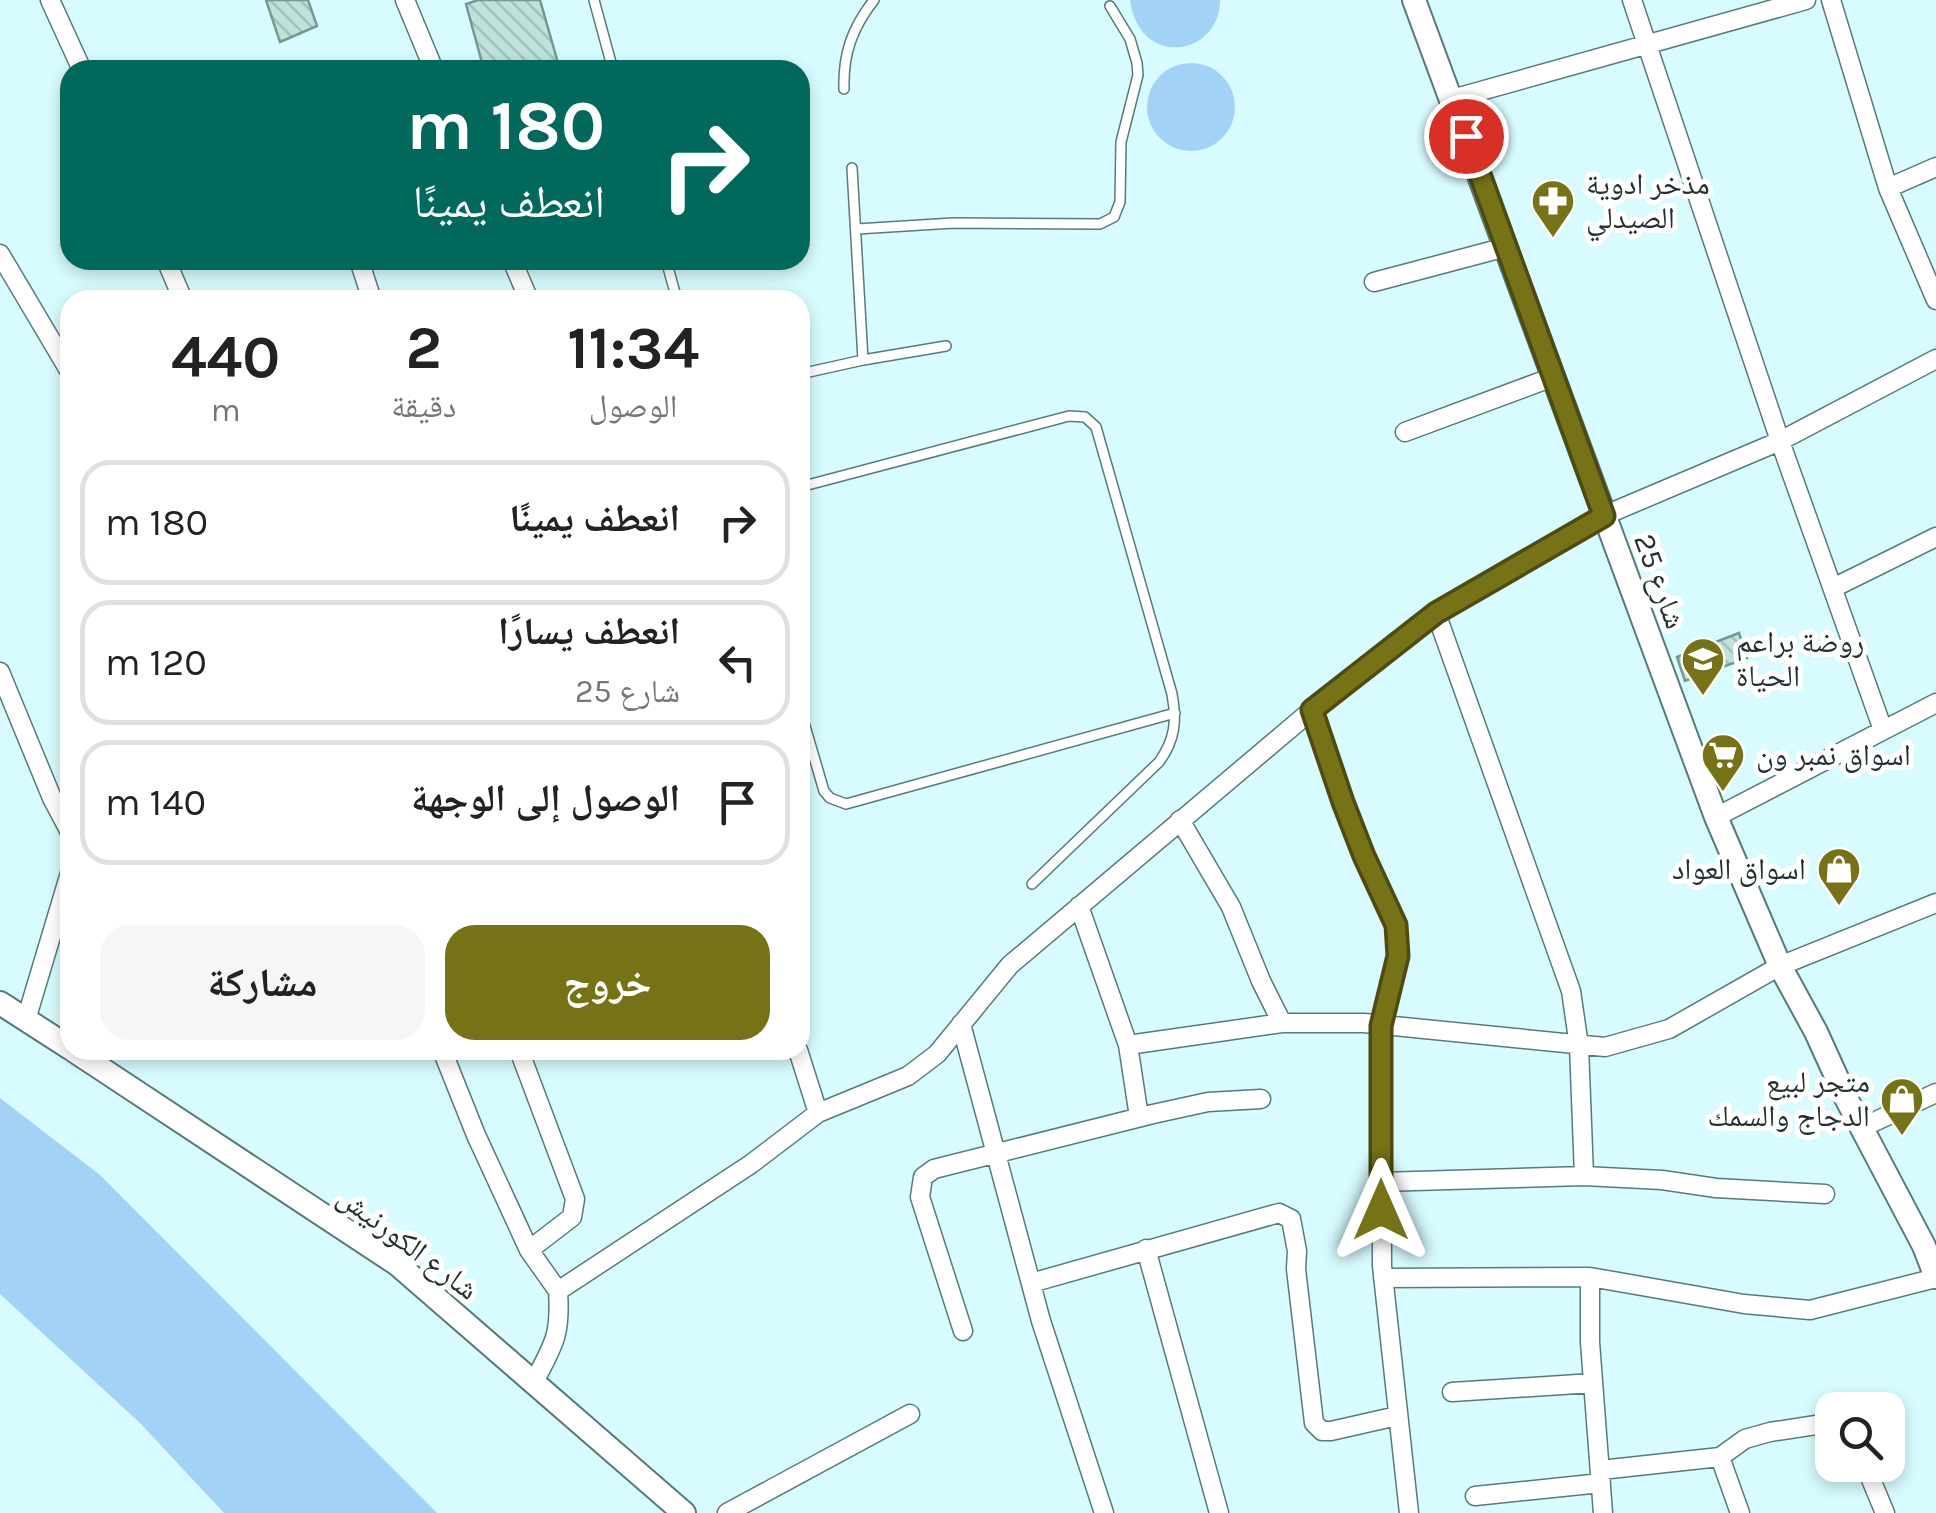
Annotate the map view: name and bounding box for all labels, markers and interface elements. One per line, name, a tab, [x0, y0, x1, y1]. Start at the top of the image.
text: 180 m	[406, 85, 605, 167]
pin	[1424, 94, 1509, 179]
icon: right	[640, 100, 770, 230]
icon: arrive	[1439, 109, 1494, 164]
place label: مذخر ادوية الصيدلي	[1586, 166, 1710, 242]
text: انعطف يمينًا	[413, 176, 605, 228]
pharmacy icon: مذخر ادوية الصيدلي	[1530, 178, 1576, 239]
text: 2	[406, 313, 442, 383]
text: 11:34	[567, 313, 699, 383]
text: 440	[171, 322, 280, 392]
text: دقيقة	[391, 388, 456, 425]
text: الوصول	[589, 388, 677, 425]
text: m	[211, 392, 241, 429]
icon: right	[710, 495, 765, 550]
text: انعطف يمينًا	[509, 496, 680, 541]
text: 180 m	[105, 500, 208, 545]
street label: شارع 25	[1625, 529, 1694, 634]
text: انعطف يسارًا	[498, 609, 680, 654]
place label: روضة براعم الحياة	[1736, 624, 1864, 694]
icon: left	[710, 635, 765, 690]
school or university icon: روضة براعم الحياة	[1680, 636, 1726, 697]
text: 120 m	[105, 640, 207, 685]
text: شارع 25	[575, 673, 680, 710]
supermarket icon: اسواق نمبر ون	[1700, 732, 1746, 793]
place label: اسواق نمبر ون	[1756, 737, 1911, 773]
icon: arrive	[710, 775, 765, 830]
text: الوصول إلى الوجهة	[411, 776, 680, 821]
text: 140 m	[105, 780, 206, 825]
shop icon: اسواق العواد	[1816, 846, 1862, 907]
place label: اسواق العواد	[1672, 851, 1806, 887]
button: مشاركة	[100, 925, 425, 1040]
button: خروج	[445, 925, 770, 1040]
place label: متجر لبيع الدجاج والسمك	[1708, 1064, 1870, 1135]
shop icon: متجر لبيع الدجاج والسمك	[1879, 1076, 1925, 1137]
position arrow	[1329, 1158, 1433, 1262]
street label: شارع الكورنيش	[330, 1178, 485, 1308]
map controls	[1815, 1392, 1905, 1482]
button: search	[1815, 1392, 1905, 1482]

